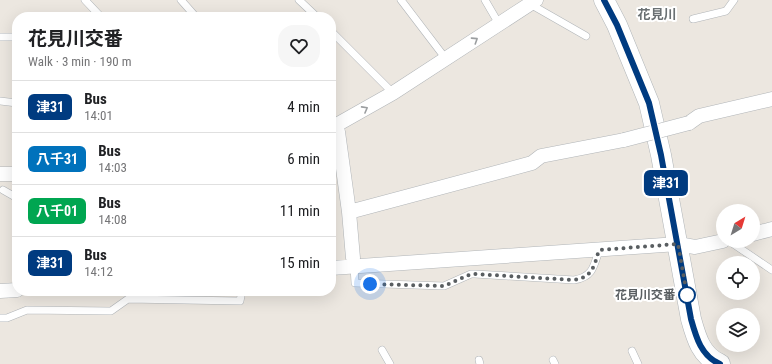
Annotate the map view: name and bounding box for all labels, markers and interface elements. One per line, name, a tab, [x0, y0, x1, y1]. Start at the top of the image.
district label: 花見川	[637, 7, 677, 22]
button: heart	[278, 25, 320, 67]
text: 花見川交番	[28, 27, 123, 50]
one-way arrow	[471, 37, 478, 45]
text: Walk · 3 min · 190 m	[28, 54, 132, 69]
text: Bus	[84, 90, 107, 108]
text: 4 min	[287, 98, 320, 116]
text: 津31	[36, 99, 64, 115]
one-way arrow	[361, 106, 368, 113]
text: 14:01	[84, 108, 113, 123]
text: Bus	[98, 142, 121, 160]
text: 6 min	[287, 150, 320, 168]
text: 八千31	[36, 151, 78, 167]
text: 14:03	[98, 160, 127, 175]
line badge: 津31	[643, 170, 689, 196]
text: 津31	[652, 175, 680, 191]
text: Bus	[98, 194, 121, 212]
text: 11 min	[280, 202, 320, 220]
text: 八千01	[36, 203, 78, 219]
north arrow	[716, 204, 760, 248]
map controls	[716, 204, 760, 352]
text: 14:08	[98, 212, 127, 227]
text: Bus	[84, 246, 107, 264]
text: 15 min	[280, 254, 320, 272]
text: 津31	[36, 255, 64, 271]
button: locate	[716, 256, 760, 300]
text: 14:12	[84, 264, 113, 279]
your location	[360, 274, 380, 294]
marker: 花見川交番	[678, 286, 696, 304]
place label: 花見川交番	[615, 288, 676, 302]
button: layers	[716, 308, 760, 352]

